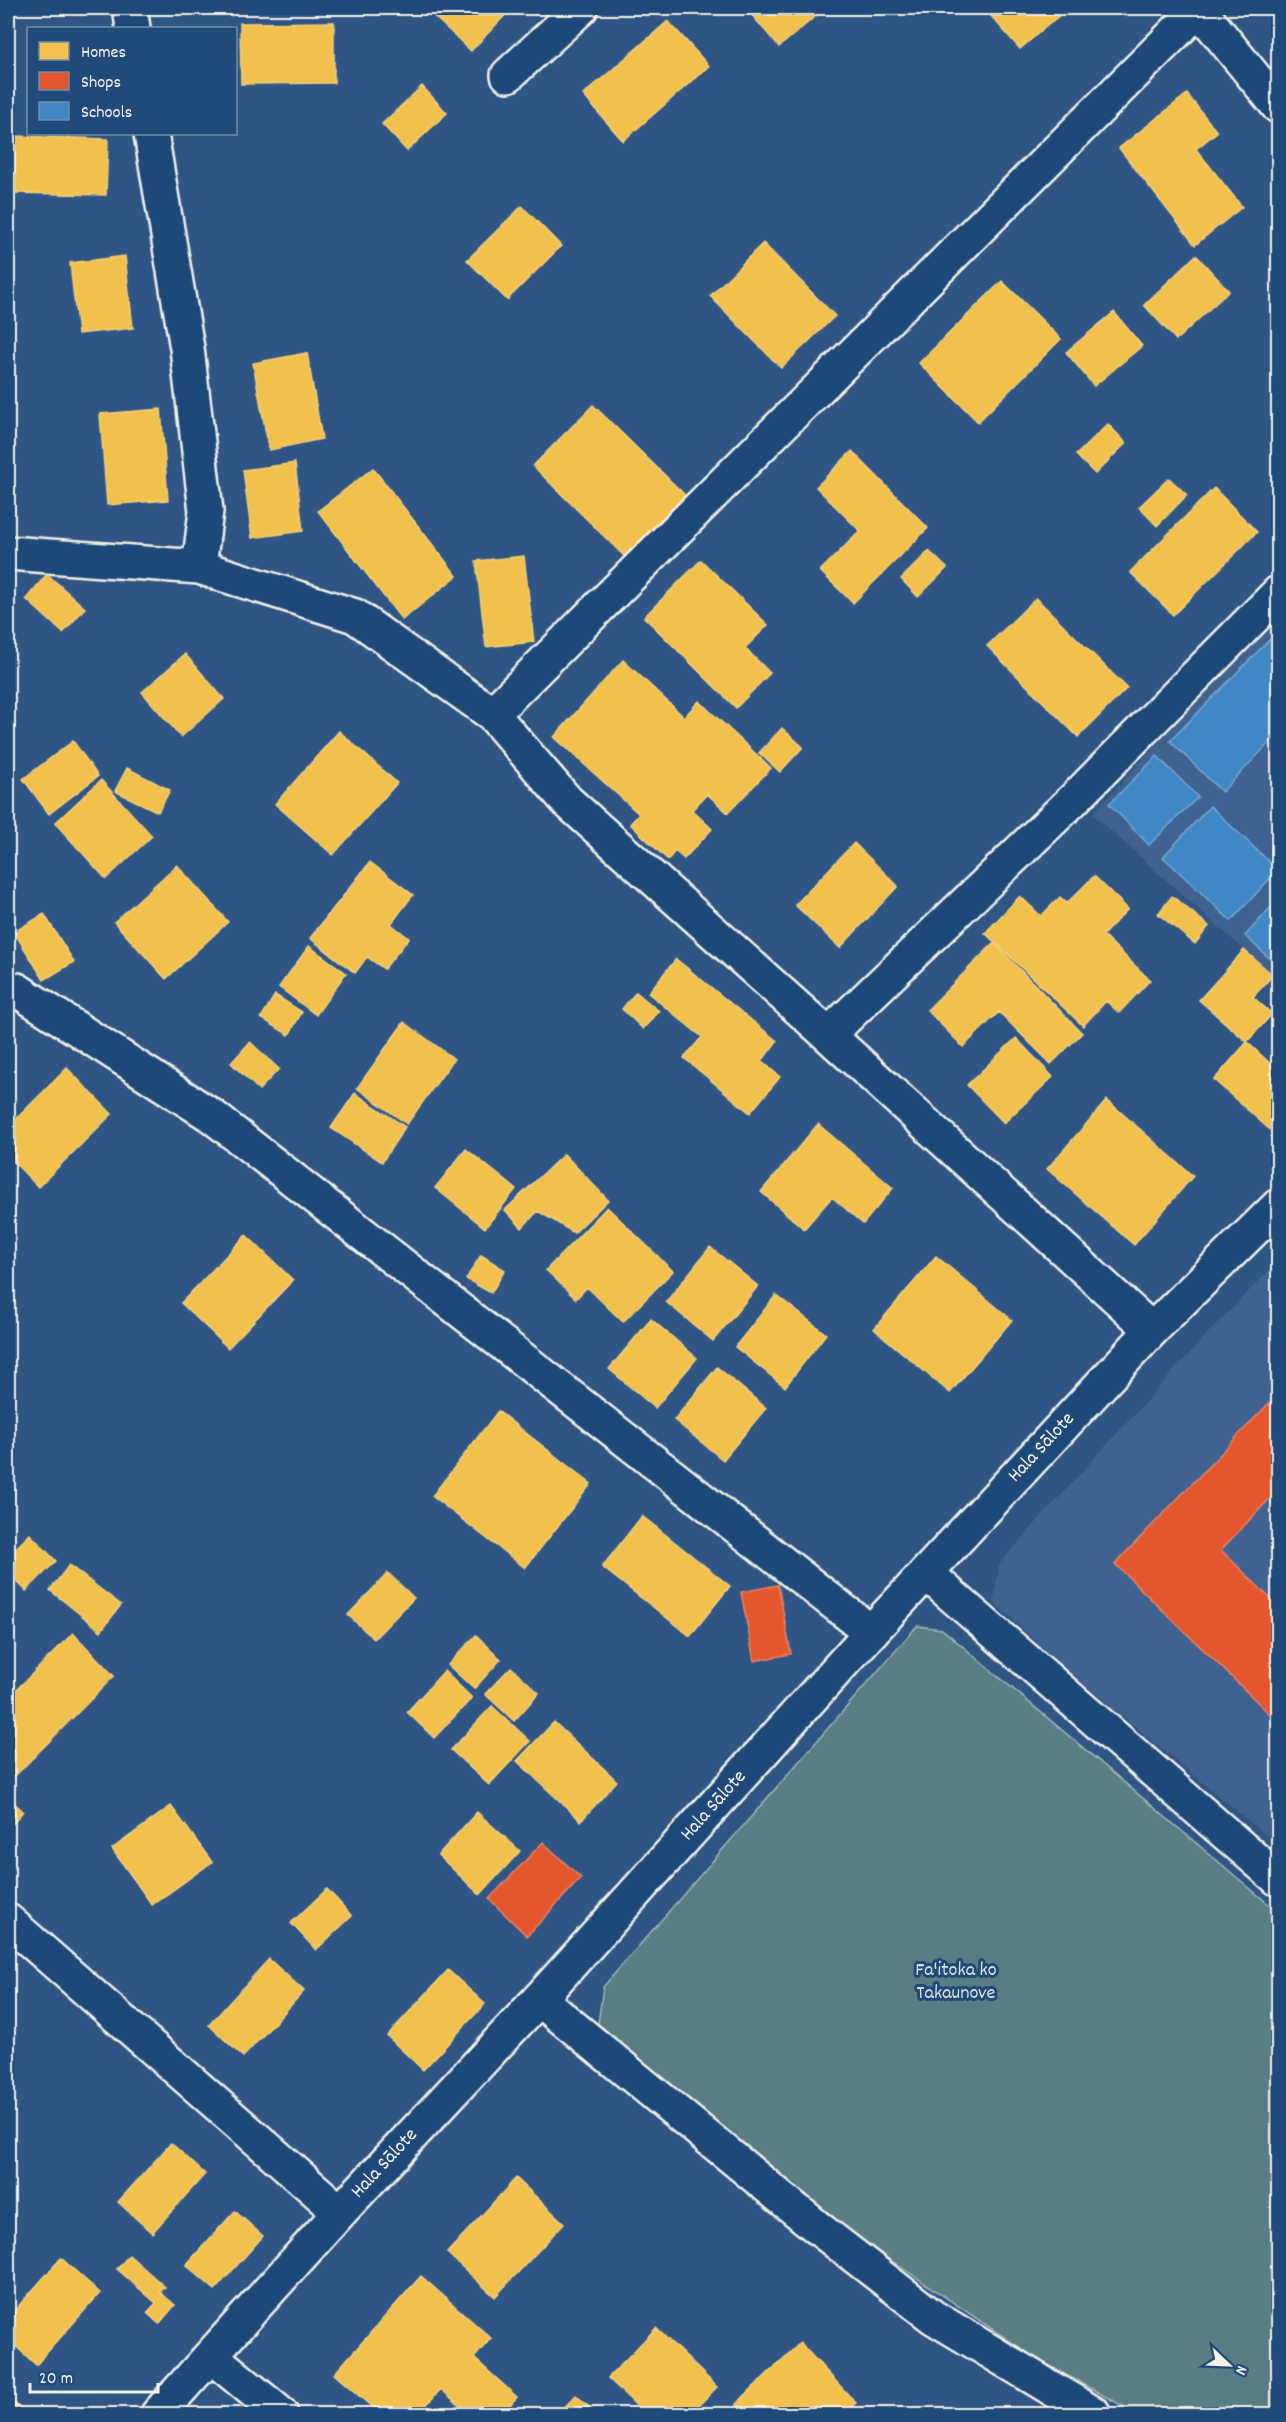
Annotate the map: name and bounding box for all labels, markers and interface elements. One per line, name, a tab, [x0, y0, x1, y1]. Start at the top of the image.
legend	[27, 27, 237, 135]
text: Homes	[81, 41, 126, 66]
text: Shops	[81, 71, 121, 96]
text: Schools	[81, 101, 132, 126]
street label: Hala Sālote	[1002, 1407, 1082, 1489]
street label: Hala Sālote	[674, 1764, 754, 1848]
park label: Fa'itoka ko Takaunove	[915, 1957, 997, 2008]
street label: Hala Sālote	[345, 2123, 425, 2205]
north arrow	[1199, 2335, 1259, 2395]
scale bar	[30, 2356, 158, 2394]
text: N	[1228, 2362, 1253, 2378]
text: 20 m	[39, 2367, 73, 2392]

